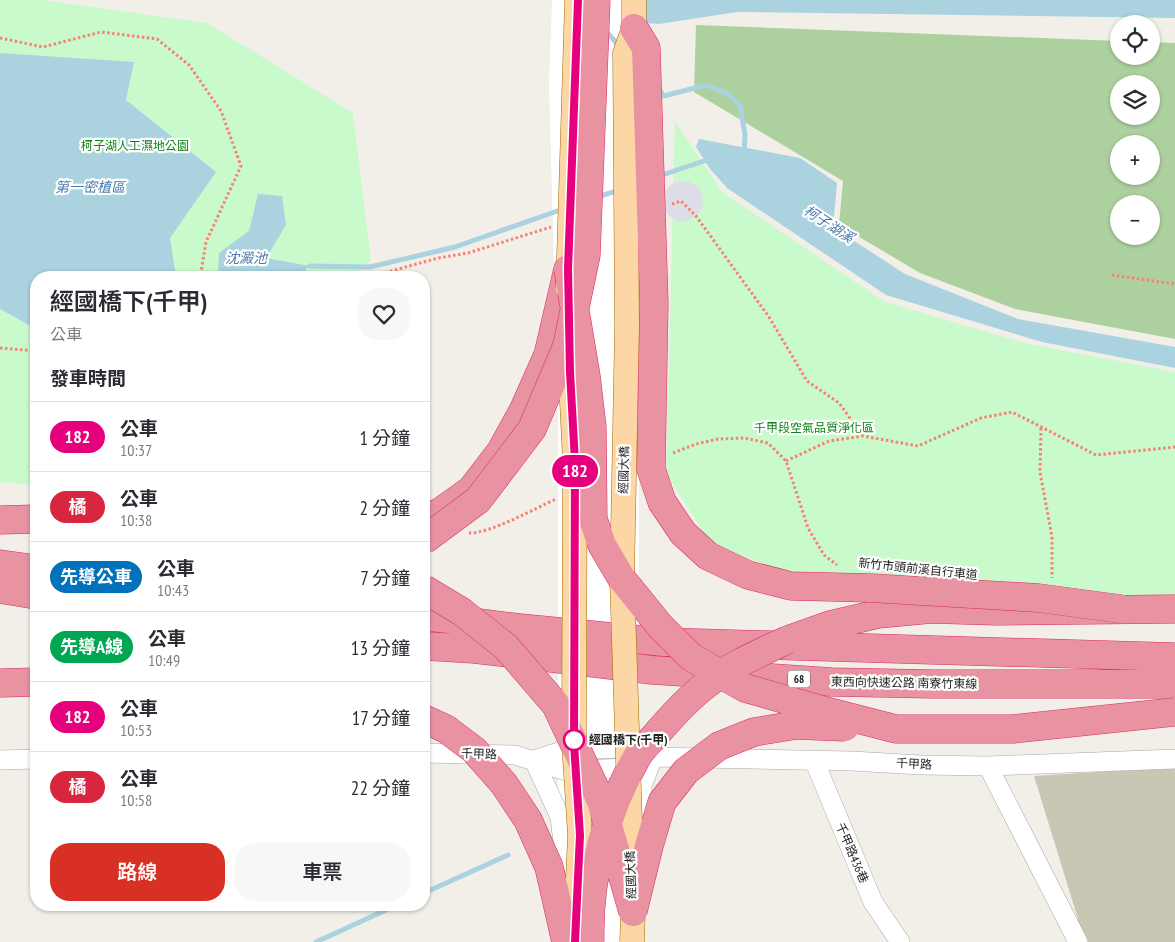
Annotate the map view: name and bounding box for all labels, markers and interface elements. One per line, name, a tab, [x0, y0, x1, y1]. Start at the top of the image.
map controls	[1110, 15, 1160, 245]
button: locate	[1110, 15, 1160, 65]
button: layers	[1110, 75, 1160, 125]
button: +	[1110, 135, 1160, 185]
park label: 柯子湖人工濕地公園	[81, 138, 189, 153]
water label: 第一密植區	[55, 178, 127, 196]
button: −	[1110, 195, 1160, 245]
water label: 柯子湖溪	[801, 201, 859, 248]
water label: 沈澱池	[225, 249, 269, 267]
text: 經國橋下(千甲)	[50, 286, 207, 317]
button: heart	[358, 288, 410, 340]
text: 公車	[50, 324, 82, 344]
text: 發車時間	[50, 366, 126, 390]
text: 公車	[120, 416, 158, 440]
park label: 千甲段空氣品質淨化區	[754, 420, 874, 435]
text: 182	[65, 425, 90, 448]
text: 1 分鐘	[359, 426, 410, 450]
text: 10:37	[120, 440, 152, 460]
street label: 經國大橋	[616, 446, 631, 494]
line badge: 182	[546, 455, 604, 487]
text: 182	[562, 459, 588, 482]
text: 公車	[120, 486, 158, 510]
text: 橘	[69, 495, 87, 518]
text: 2 分鐘	[359, 496, 410, 520]
text: 10:38	[120, 510, 152, 530]
street label: 新竹市頭前溪自行車道	[858, 555, 979, 582]
text: 公車	[157, 556, 195, 580]
text: 先導公車	[60, 565, 132, 588]
text: 7 分鐘	[360, 566, 410, 590]
text: 10:43	[157, 580, 189, 600]
text: 公車	[148, 626, 186, 650]
text: 先導A線	[60, 635, 123, 658]
text: 13 分鐘	[351, 636, 410, 660]
text: 10:49	[148, 650, 180, 670]
road number: 68	[788, 671, 810, 688]
street label: 東西向快速公路 南寮竹東線	[831, 674, 977, 691]
text: 公車	[120, 696, 158, 720]
text: 182	[65, 705, 90, 728]
text: 17 分鐘	[352, 706, 410, 730]
text: 10:53	[120, 720, 152, 740]
marker: 經國橋下(千甲)	[563, 729, 585, 751]
place label: 經國橋下(千甲)	[589, 732, 668, 747]
street label: 千甲路	[461, 745, 497, 762]
street label: 千甲路	[896, 755, 932, 772]
text: 公車	[120, 766, 158, 790]
text: 橘	[69, 775, 87, 798]
text: 22 分鐘	[351, 776, 410, 800]
text: 10:58	[120, 790, 152, 810]
street label: 千甲路436巷	[833, 820, 872, 885]
button: 路線	[50, 843, 225, 901]
button: 車票	[235, 843, 410, 901]
street label: 經國大橋	[622, 851, 639, 899]

